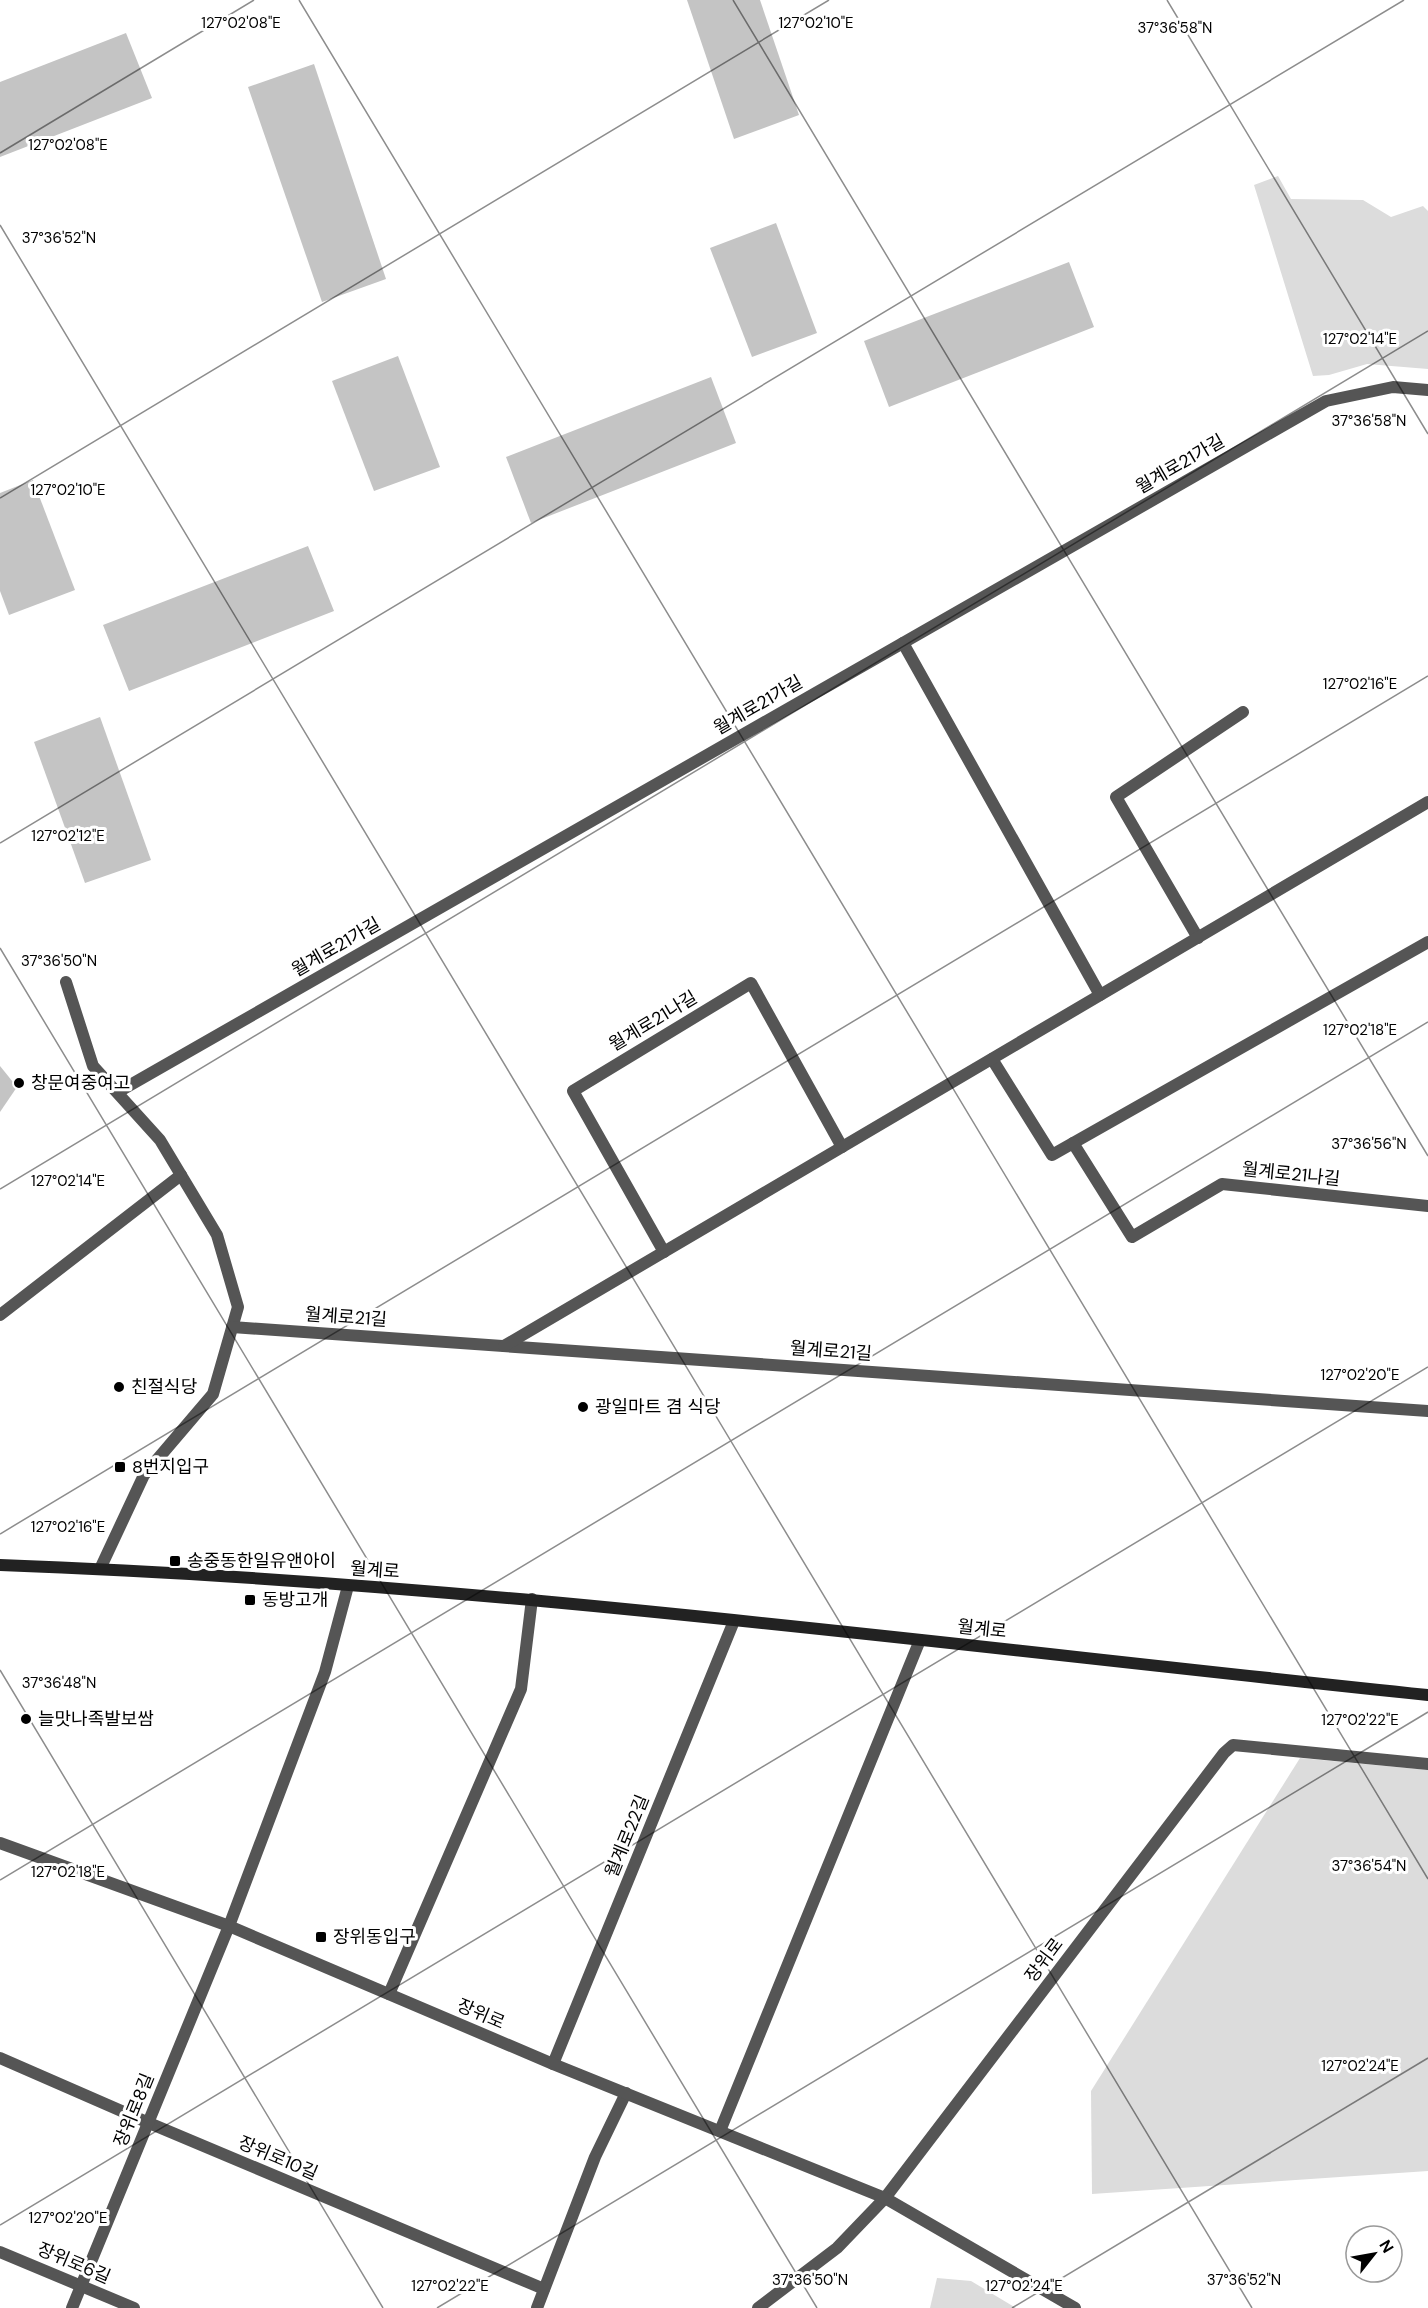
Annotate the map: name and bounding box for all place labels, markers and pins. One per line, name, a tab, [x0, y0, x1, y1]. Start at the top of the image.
place label: 창문여중여고	[31, 1071, 130, 1095]
marker: 창문여중여고	[12, 1076, 26, 1090]
place label: 친절식당	[131, 1375, 197, 1399]
marker: 친절식당	[112, 1380, 126, 1394]
place label: 광일마트 겸 식당	[595, 1395, 721, 1419]
marker: 광일마트 겸 식당	[576, 1400, 590, 1414]
place label: 8번지입구	[132, 1455, 209, 1479]
marker: 8번지입구	[113, 1460, 127, 1474]
place label: 송중동한일유앤아이	[187, 1549, 336, 1573]
marker: 송중동한일유앤아이	[168, 1554, 182, 1568]
place label: 동방고개	[262, 1588, 328, 1612]
marker: 동방고개	[243, 1593, 257, 1607]
place label: 늘맛나족발보쌈	[38, 1707, 154, 1731]
marker: 늘맛나족발보쌈	[19, 1712, 33, 1726]
place label: 장위동입구	[333, 1925, 416, 1949]
marker: 장위동입구	[314, 1930, 328, 1944]

